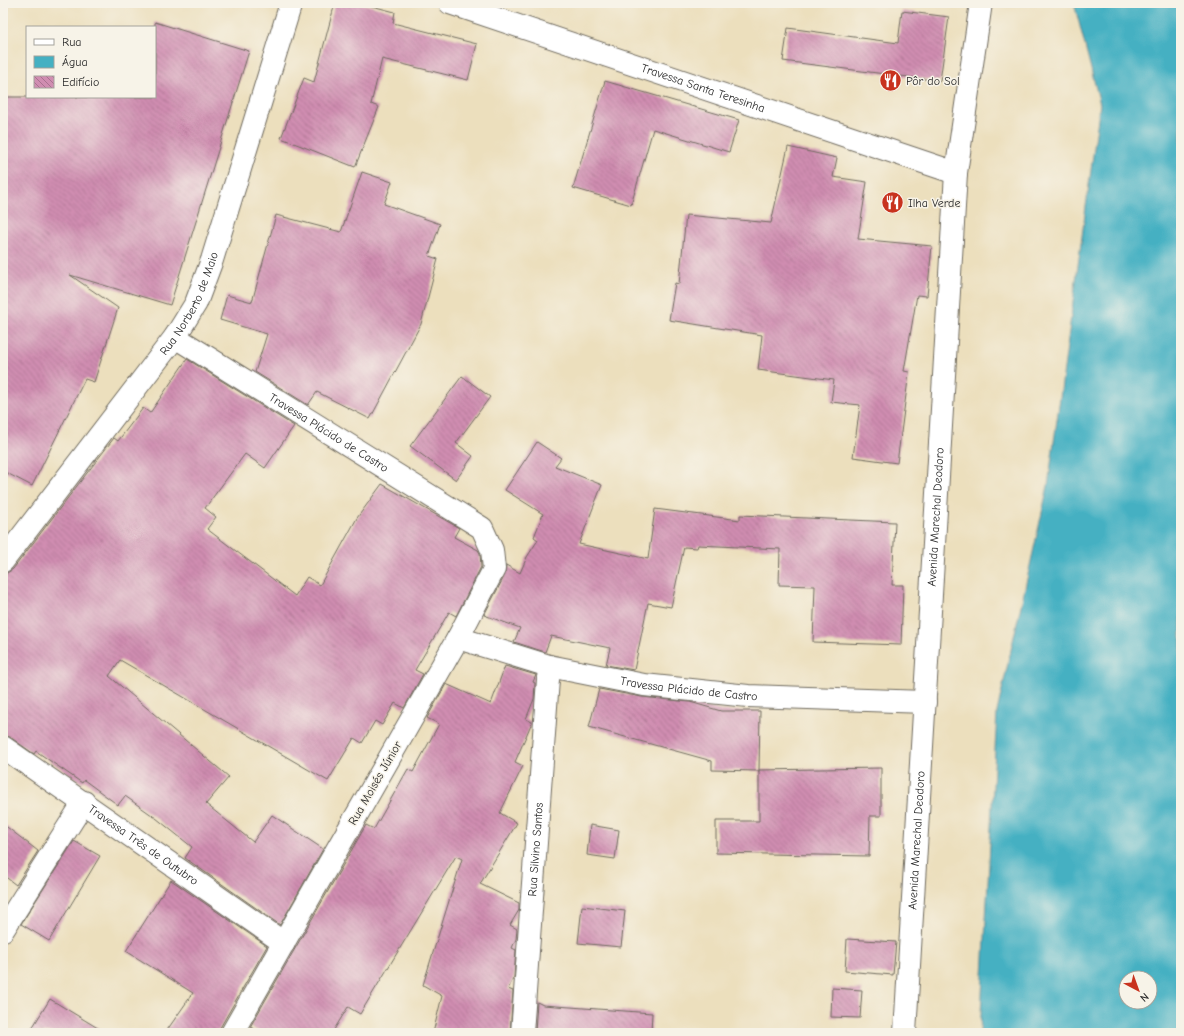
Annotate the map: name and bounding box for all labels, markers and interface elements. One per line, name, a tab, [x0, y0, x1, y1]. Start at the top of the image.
legend	[26, 26, 156, 98]
text: Rua	[62, 35, 81, 49]
text: Água	[62, 55, 88, 69]
street label: Travessa Santa Teresinha	[639, 61, 767, 115]
restaurant icon: Pôr do Sol	[878, 68, 904, 94]
place label: Pôr do Sol	[906, 74, 960, 88]
text: Edifício	[62, 75, 99, 89]
restaurant icon: Ilha Verde	[879, 190, 905, 216]
place label: Ilha Verde	[908, 196, 960, 210]
street label: Rua Norberto de Maio	[157, 250, 221, 358]
street label: Travessa Plácido de Castro	[266, 390, 391, 475]
street label: Avenida Marechal Deodoro	[924, 447, 947, 587]
street label: Travessa Plácido de Castro	[619, 673, 758, 703]
street label: Rua Moisés Júnior	[345, 738, 405, 827]
street label: Avenida Marechal Deodoro	[905, 770, 928, 910]
street label: Travessa Três de Outubro	[86, 802, 201, 888]
street label: Rua Silvino Santos	[525, 802, 546, 897]
north arrow	[1118, 970, 1158, 1010]
text: N	[1137, 990, 1151, 1004]

